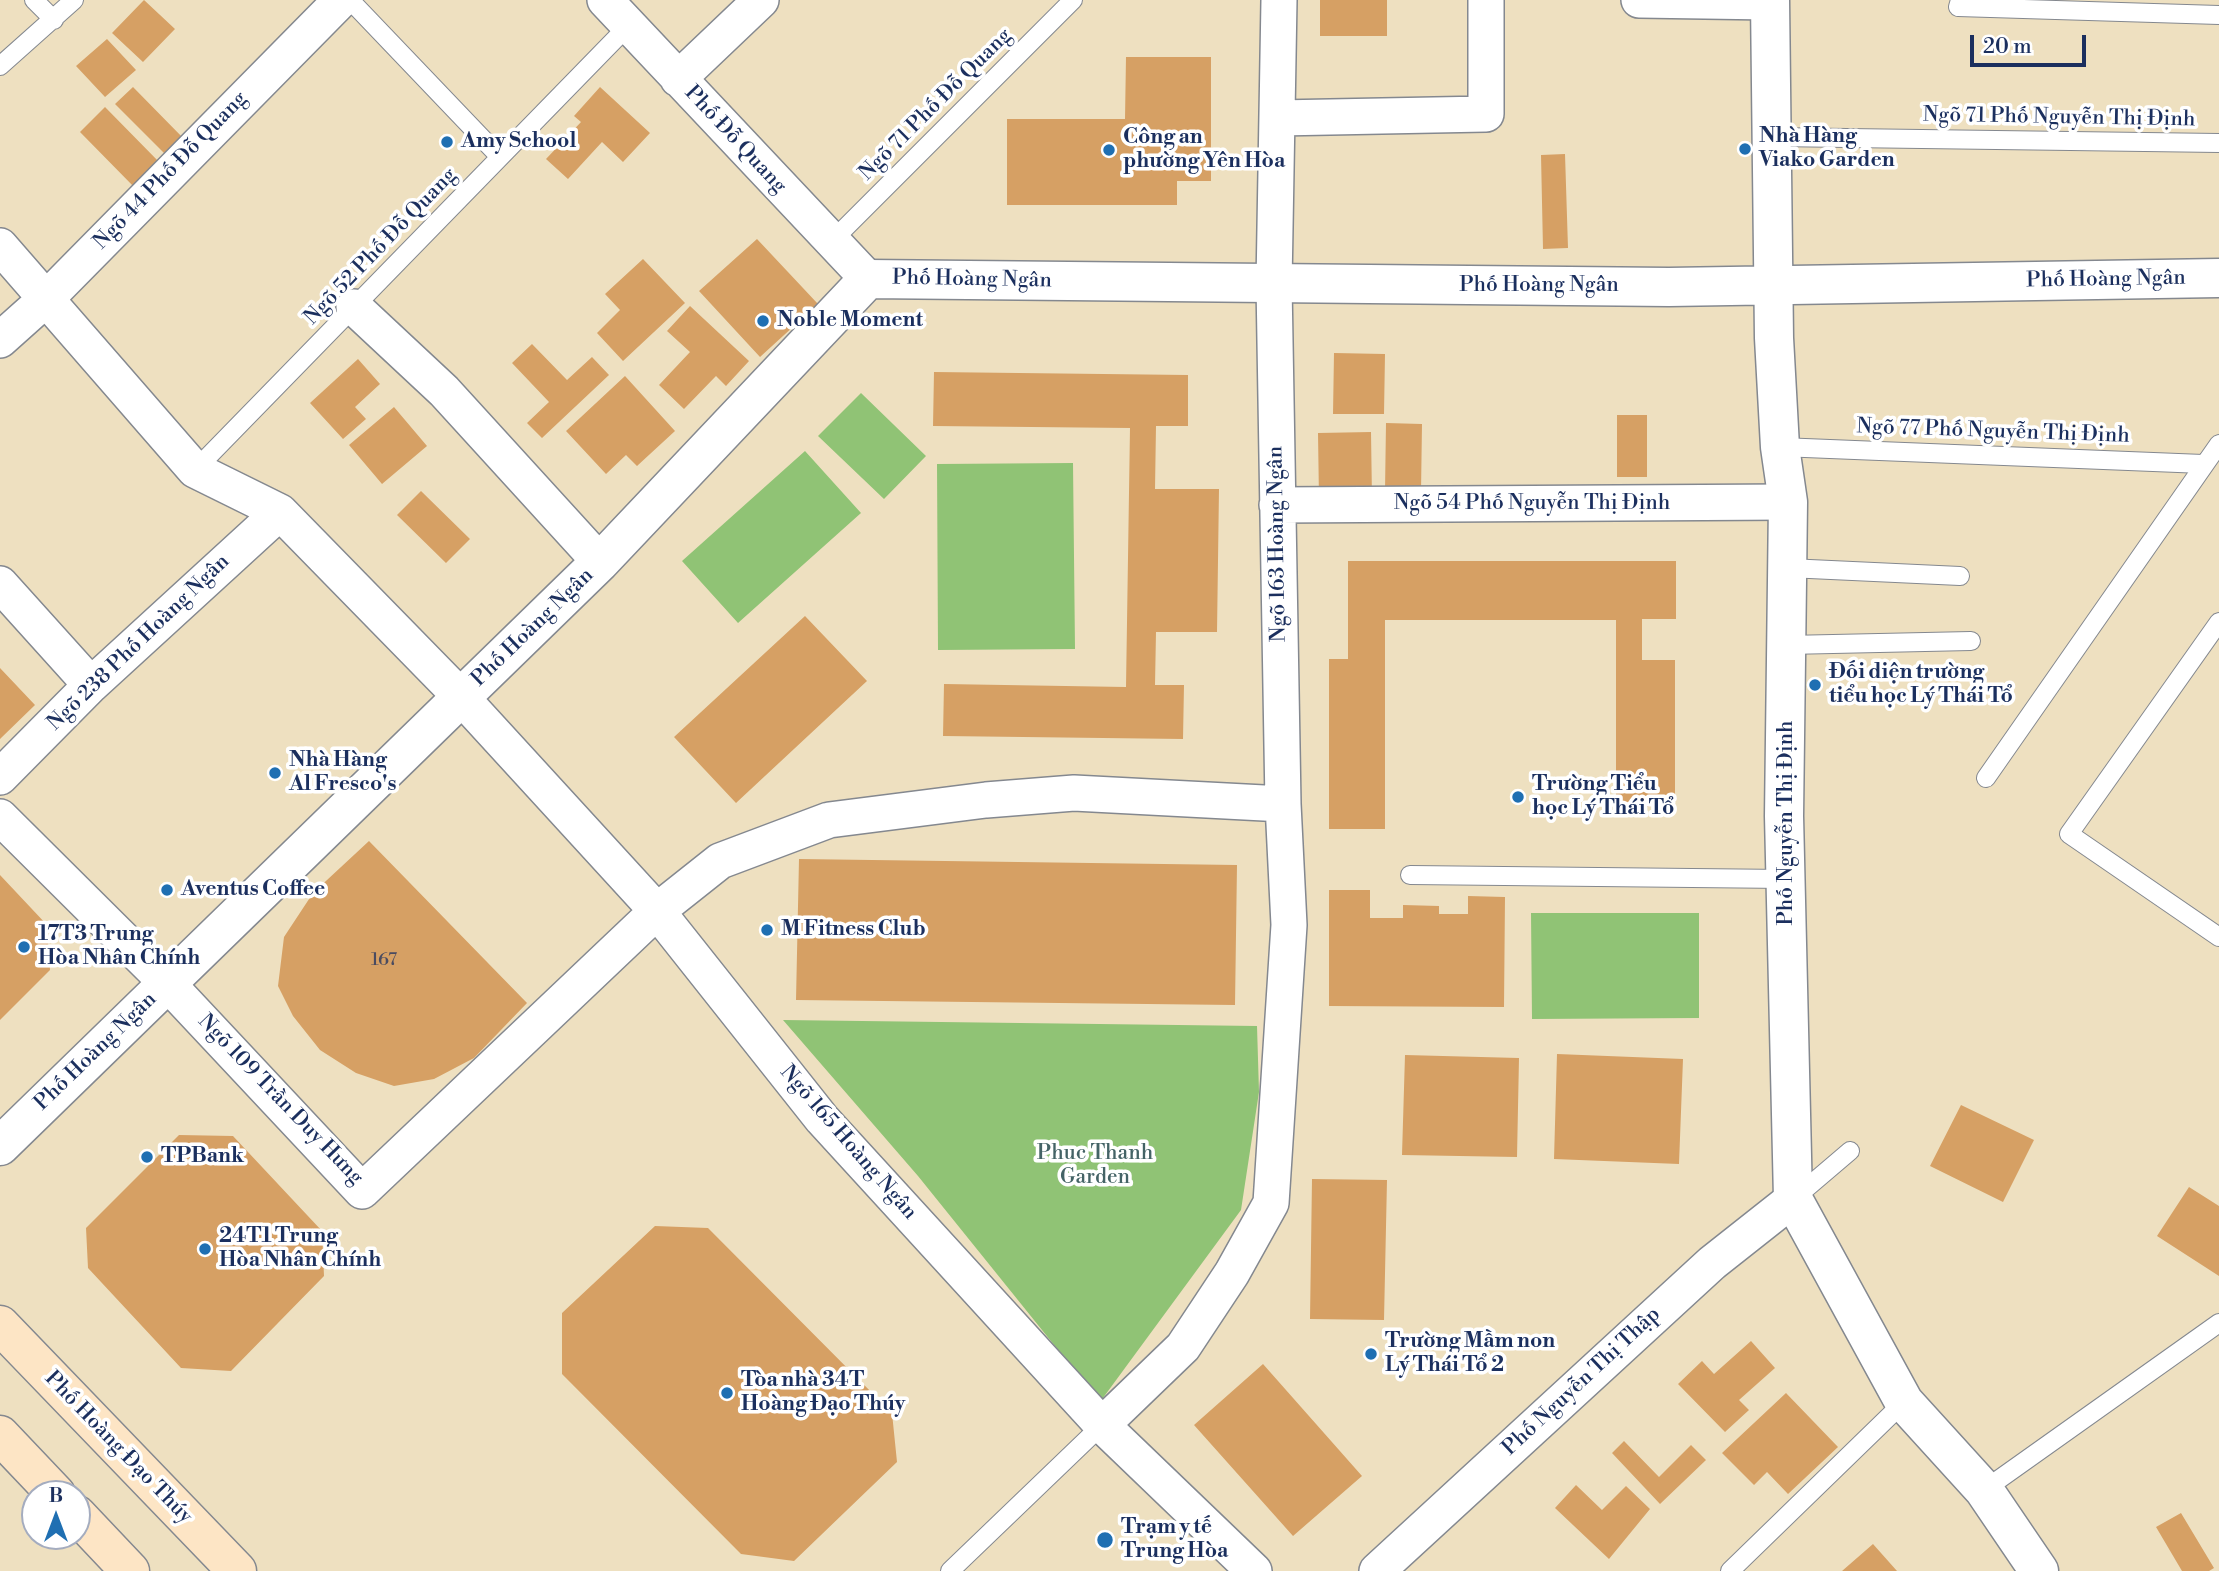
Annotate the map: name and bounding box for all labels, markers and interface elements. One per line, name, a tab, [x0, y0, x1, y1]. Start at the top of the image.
scale bar	[1974, 21, 2090, 65]
street label: Ngõ 71 Phố Đỗ Quang	[855, 24, 1017, 186]
text: 20 m	[1983, 34, 2032, 60]
street label: Phố Đỗ Quang	[679, 81, 791, 199]
street label: Ngõ 44 Phố Đỗ Quang	[89, 87, 253, 255]
street label: Ngõ 71 Phố Nguyễn Thị Định	[1923, 103, 2195, 133]
place label: Nhà Hàng Viako Garden	[1759, 124, 1895, 174]
place label: Công an phường Yên Hòa	[1123, 125, 1285, 175]
place label: Amy School	[461, 129, 576, 155]
marker: Amy School	[439, 134, 455, 150]
marker: Nhà Hàng Viako Garden	[1737, 141, 1753, 157]
marker: Công an phường Yên Hòa	[1101, 142, 1117, 158]
street label: Ngõ 52 Phố Đỗ Quang	[300, 163, 462, 331]
street label: Phố Hoàng Ngân	[892, 266, 1052, 294]
street label: Phố Hoàng Ngân	[2026, 266, 2186, 294]
street label: Phố Hoàng Ngân	[1459, 273, 1619, 299]
place label: Noble Moment	[777, 308, 923, 334]
marker: Noble Moment	[755, 313, 771, 329]
street label: Ngõ 77 Phố Nguyễn Thị Định	[1856, 415, 2130, 449]
street label: Ngõ 163 Hoàng Ngân	[1264, 446, 1292, 642]
street label: Ngõ 54 Phố Nguyễn Thị Định	[1394, 491, 1670, 517]
street label: Ngõ 238 Phố Hoàng Ngân	[43, 550, 235, 736]
street label: Phố Hoàng Ngân	[467, 563, 599, 693]
place label: Đối diện trường tiểu học Lý Thái Tổ	[1829, 660, 2013, 710]
marker: Đối diện trường tiểu học Lý Thái Tổ	[1807, 677, 1823, 693]
street label: Phố Nguyễn Thị Định	[1774, 720, 1800, 926]
place label: Nhà Hàng Al Fresco's	[289, 748, 396, 798]
marker: Nhà Hàng Al Fresco's	[267, 765, 283, 781]
place label: Trường Tiểu học Lý Thái Tổ	[1532, 772, 1674, 822]
marker: Trường Tiểu học Lý Thái Tổ	[1510, 789, 1526, 805]
place label: Aventus Coffee	[181, 877, 325, 903]
marker: Aventus Coffee	[159, 882, 175, 898]
place label: M Fitness Club	[781, 917, 926, 943]
place label: 17T3 Trung Hòa Nhân Chính	[38, 922, 200, 972]
marker: M Fitness Club	[759, 922, 775, 938]
marker: 17T3 Trung Hòa Nhân Chính	[16, 939, 32, 955]
house number: 167	[371, 950, 397, 972]
street label: Phố Hoàng Ngân	[30, 987, 162, 1117]
street label: Ngõ 109 Trần Duy Hưng	[192, 1009, 368, 1191]
street label: Ngõ 165 Hoàng Ngân	[774, 1061, 922, 1225]
park label: Phuc Thanh Garden	[1037, 1141, 1153, 1191]
place label: TPBank	[161, 1144, 244, 1170]
marker: TPBank	[139, 1149, 155, 1165]
place label: 24T1 Trung Hòa Nhân Chính	[219, 1224, 381, 1274]
marker: 24T1 Trung Hòa Nhân Chính	[197, 1241, 213, 1257]
street label: Phố Nguyễn Thị Thập	[1498, 1302, 1666, 1462]
place label: Trường Mầm non Lý Thái Tổ 2	[1385, 1329, 1555, 1379]
marker: Trường Mầm non Lý Thái Tổ 2	[1363, 1346, 1379, 1362]
street label: Phố Hoàng Đạo Thúy	[39, 1367, 197, 1529]
place label: Tòa nhà 34T Hoàng Đạo Thúy	[741, 1368, 905, 1418]
marker: Tòa nhà 34T Hoàng Đạo Thúy	[719, 1385, 735, 1401]
north arrow	[21, 1480, 91, 1550]
text: B	[49, 1484, 63, 1508]
place label: Trạm y tế Trung Hòa	[1121, 1515, 1228, 1565]
marker: Trạm y tế Trung Hòa	[1095, 1530, 1115, 1550]

